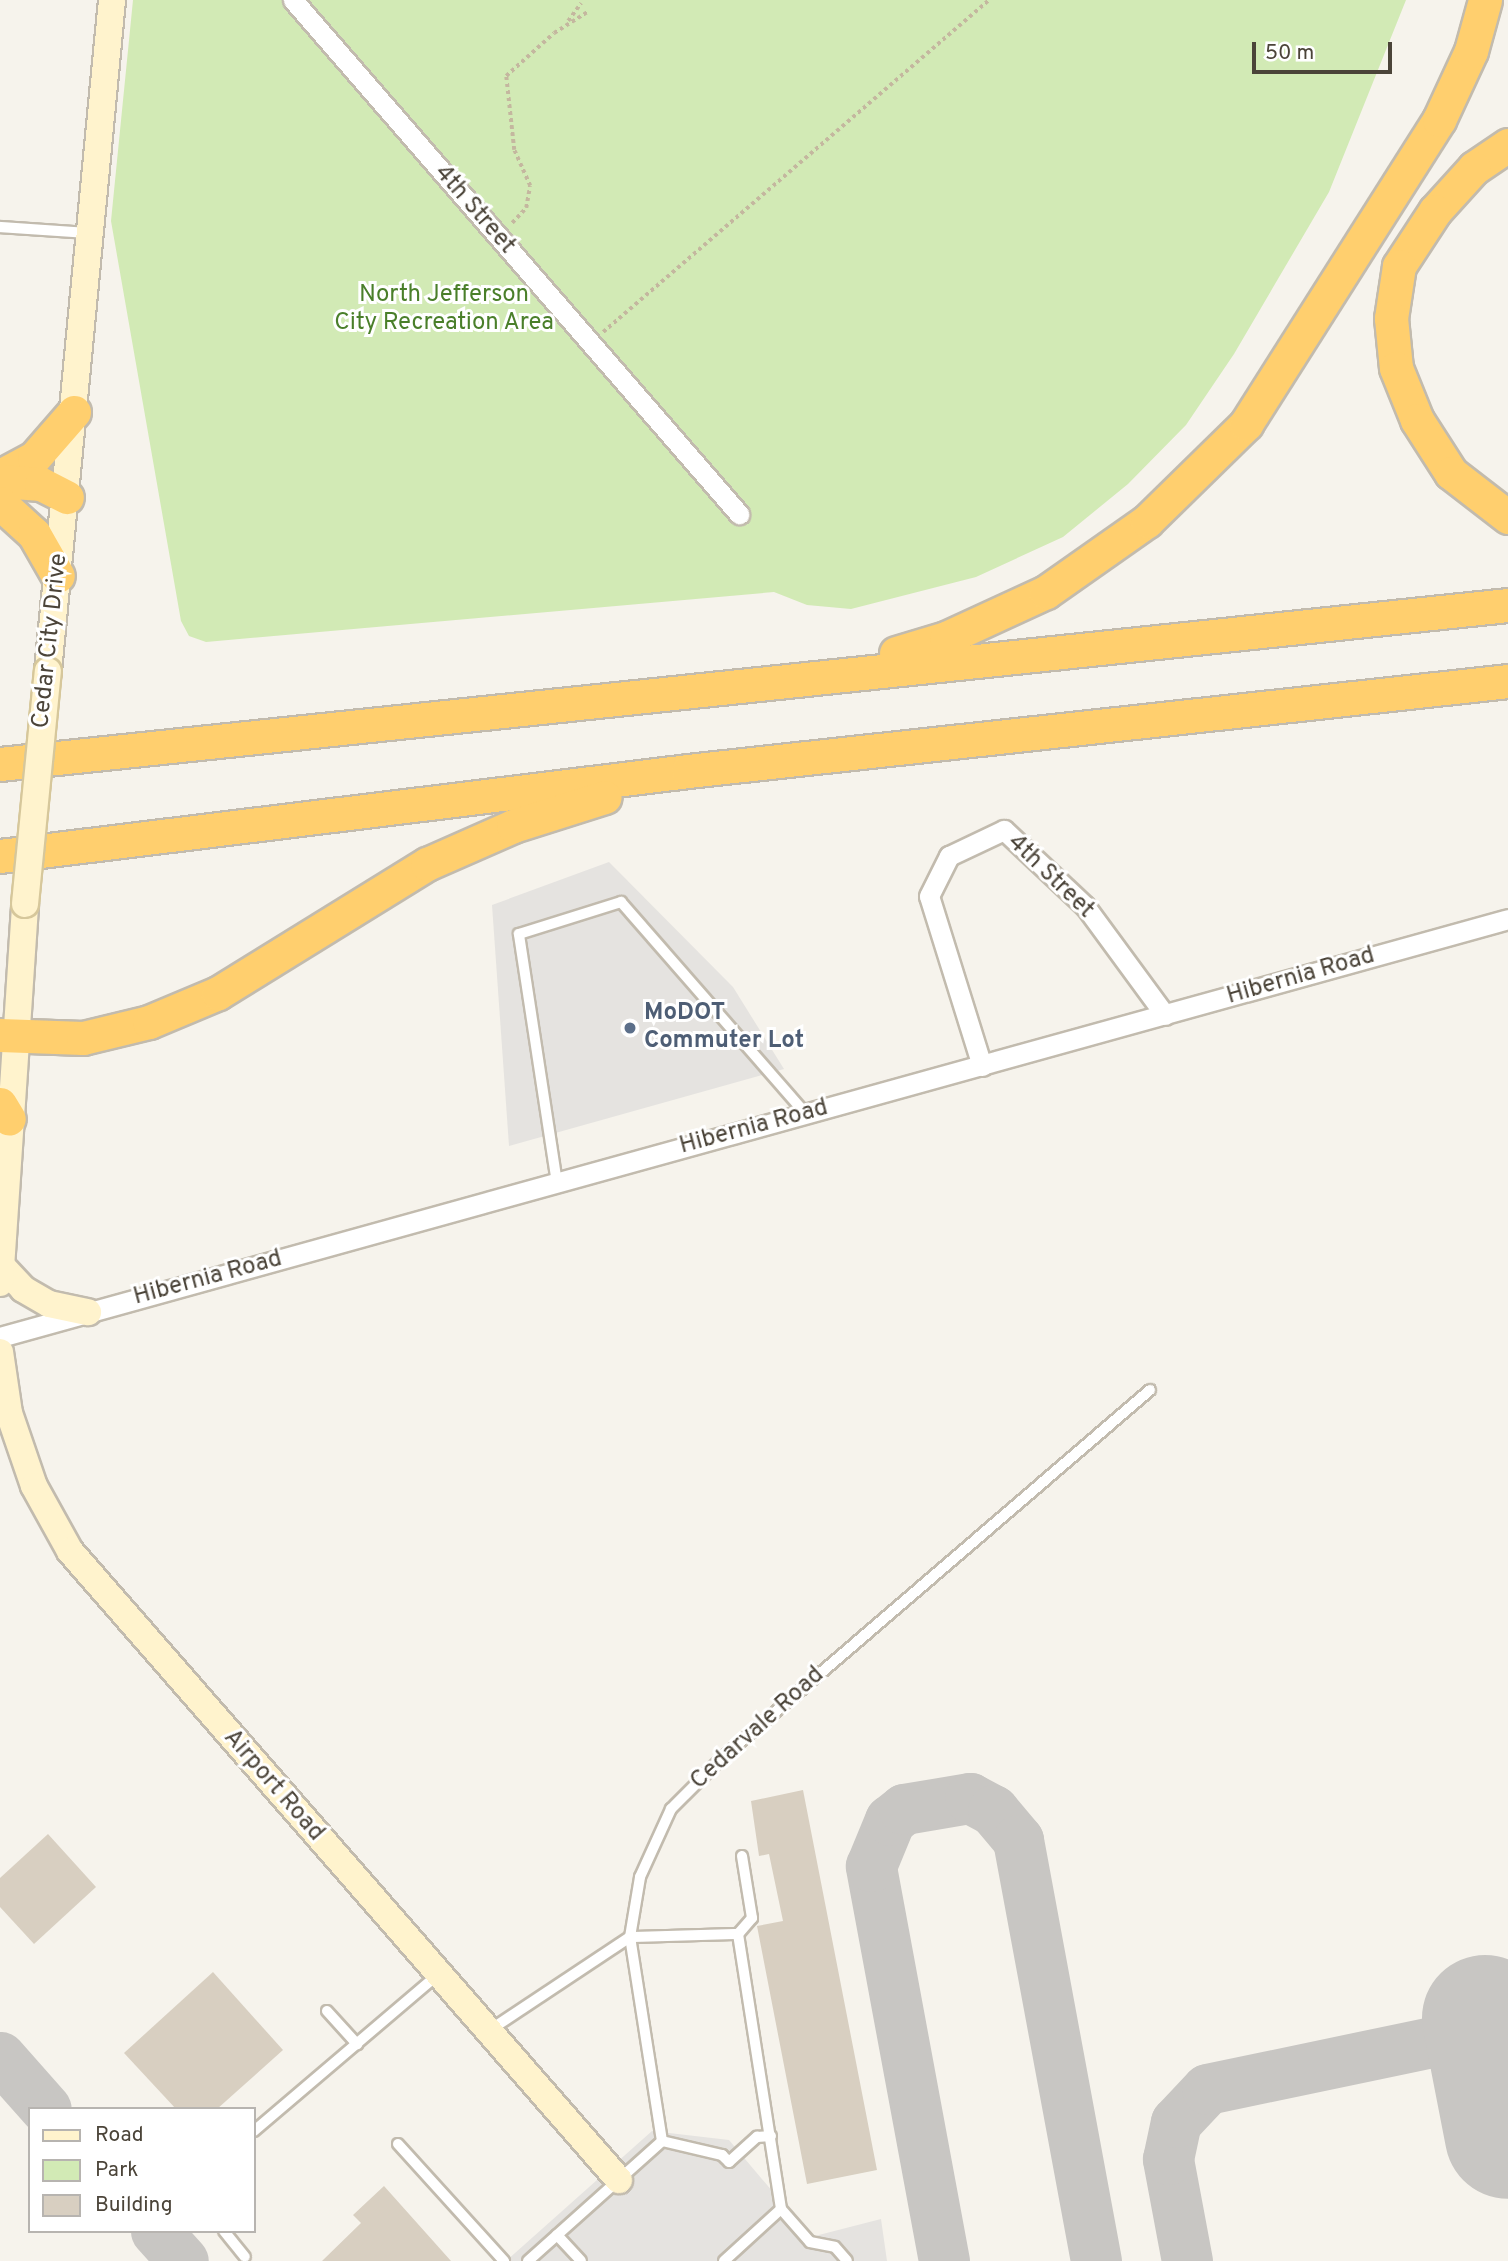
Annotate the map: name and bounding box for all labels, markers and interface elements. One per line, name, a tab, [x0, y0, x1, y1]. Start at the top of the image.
scale bar	[1256, 28, 1396, 72]
text: 50 m	[1265, 40, 1314, 67]
street label: 4th Street	[427, 160, 521, 260]
park label: North Jefferson City Recreation Area	[334, 282, 554, 338]
street label: Cedar City Drive	[27, 552, 75, 730]
street label: 4th Street	[1001, 829, 1099, 925]
street label: Hibernia Road	[1224, 942, 1378, 1012]
place label: MoDOT Commuter Lot	[644, 1000, 804, 1056]
marker: MoDOT Commuter Lot	[622, 1020, 638, 1036]
street label: Hibernia Road	[677, 1094, 831, 1162]
street label: Hibernia Road	[131, 1245, 285, 1313]
street label: Cedarvale Road	[685, 1661, 831, 1797]
street label: Airport Road	[217, 1724, 329, 1848]
legend	[28, 2107, 256, 2233]
text: Road	[95, 2122, 144, 2149]
text: Park	[95, 2157, 138, 2184]
text: Building	[95, 2192, 173, 2219]

